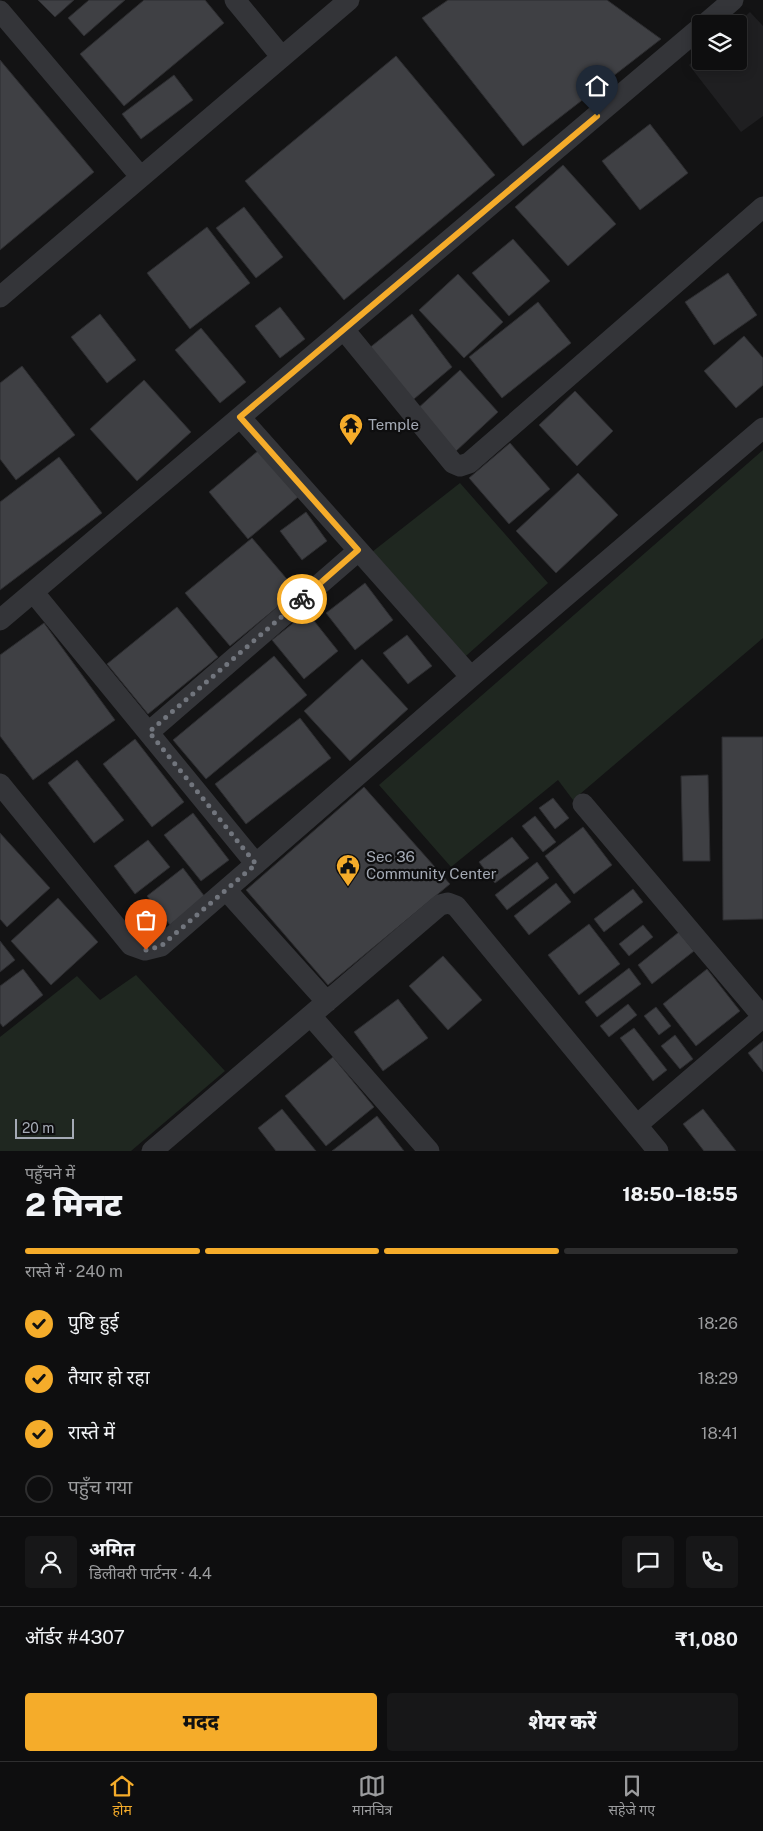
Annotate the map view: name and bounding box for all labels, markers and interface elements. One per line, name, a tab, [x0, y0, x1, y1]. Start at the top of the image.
map controls	[692, 15, 747, 70]
button: layers	[692, 15, 747, 70]
pin	[576, 65, 618, 116]
icon: home	[583, 72, 611, 100]
temple icon: Temple	[338, 412, 364, 446]
place label: Temple	[368, 416, 419, 433]
courier	[277, 574, 327, 624]
icon: bike	[288, 585, 316, 613]
place label: Sec 36 Community Center	[366, 848, 497, 882]
public building icon: Sec 36 Community Center	[335, 853, 361, 887]
pin	[125, 899, 167, 950]
icon: bag	[132, 906, 160, 934]
scale bar	[15, 1116, 74, 1139]
text: 20 m	[22, 1120, 54, 1136]
text: पहुँचने में	[25, 1164, 75, 1183]
text: 18:50–18:55	[622, 1183, 738, 1205]
text: 2 मिनट	[25, 1186, 122, 1223]
text: रास्ते में · 240 m	[25, 1262, 123, 1281]
icon: check	[25, 1310, 53, 1338]
text: पुष्टि हुई	[68, 1311, 119, 1333]
text: 18:26	[698, 1314, 738, 1333]
icon: check	[25, 1365, 53, 1393]
text: तैयार हो रहा	[68, 1366, 150, 1388]
text: 18:29	[698, 1369, 738, 1388]
icon: check	[25, 1420, 53, 1448]
text: रास्ते में	[68, 1421, 115, 1443]
text: 18:41	[701, 1424, 738, 1443]
text: पहुँच गया	[68, 1476, 132, 1498]
button: person	[25, 1536, 77, 1588]
button: chat	[622, 1536, 674, 1588]
button: phone	[686, 1536, 738, 1588]
text: अमित	[89, 1538, 135, 1560]
text: डिलीवरी पार्टनर · 4.4	[89, 1564, 212, 1583]
text: ऑर्डर #4307	[25, 1626, 125, 1648]
text: ₹1,080	[675, 1628, 738, 1650]
button: मदद	[25, 1693, 377, 1751]
button: शेयर करें	[387, 1693, 738, 1751]
tab: होम	[108, 1772, 136, 1821]
tab: मानचित्र	[352, 1772, 392, 1821]
tab: सहेजे गए	[609, 1772, 655, 1821]

